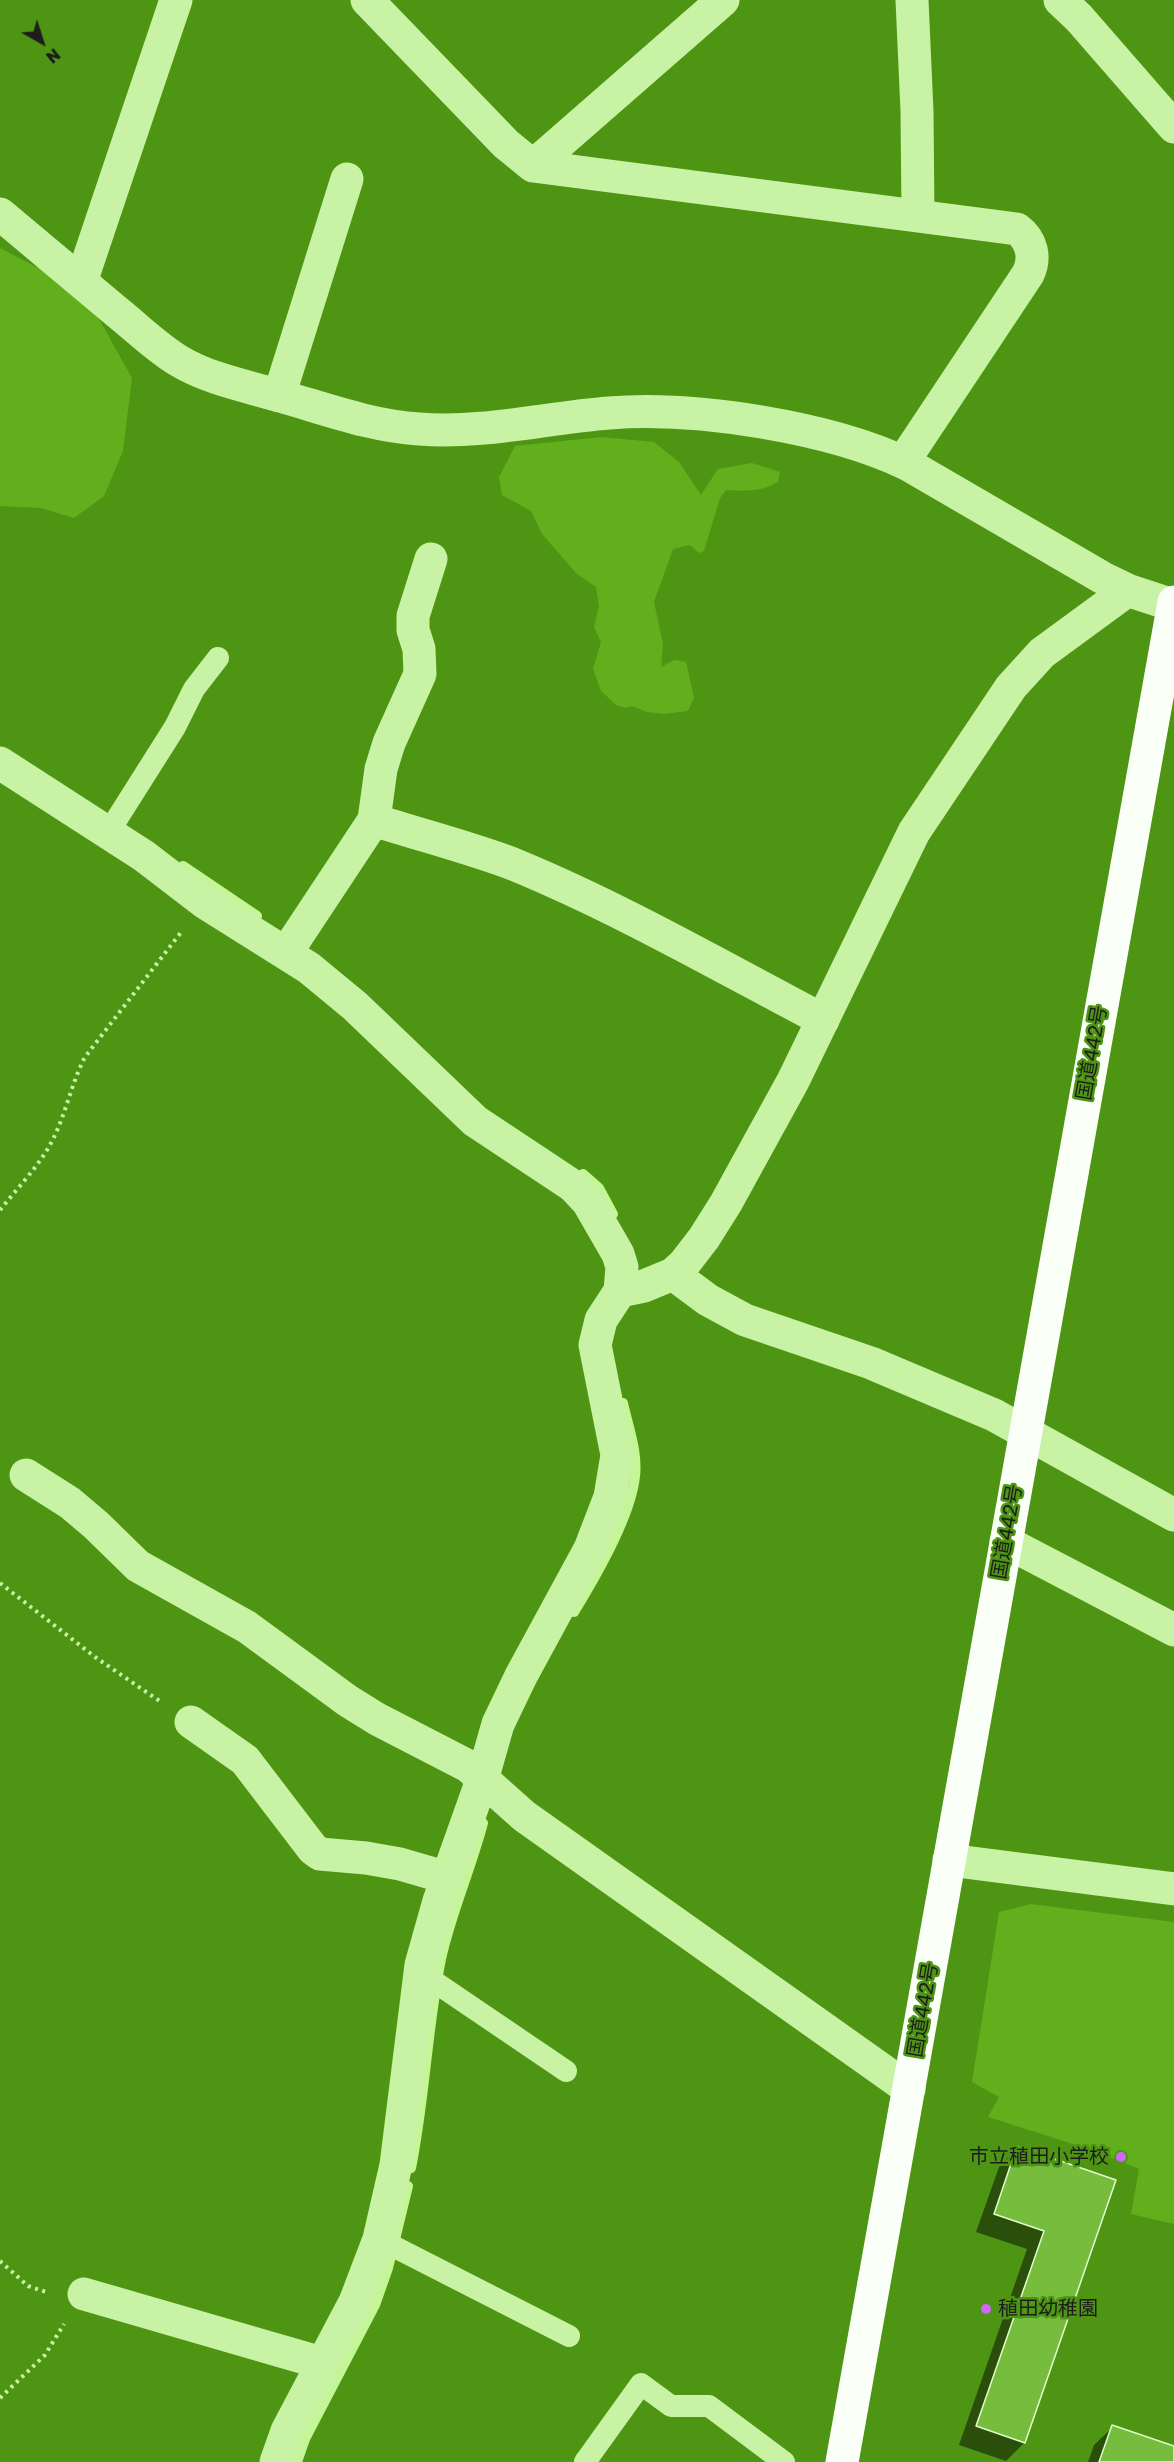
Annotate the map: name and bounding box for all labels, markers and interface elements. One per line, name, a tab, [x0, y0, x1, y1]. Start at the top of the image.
north arrow	[12, 12, 72, 72]
text: N	[42, 44, 64, 68]
street label: 国道442号	[1072, 1004, 1112, 1102]
street label: 国道442号	[987, 1483, 1027, 1581]
street label: 国道442号	[903, 1961, 943, 2059]
place label: 市立稙田小学校	[969, 2145, 1109, 2169]
marker: 市立稙田小学校	[1114, 2150, 1128, 2164]
place label: 稙田幼稚園	[998, 2297, 1098, 2321]
marker: 稙田幼稚園	[979, 2302, 993, 2316]

